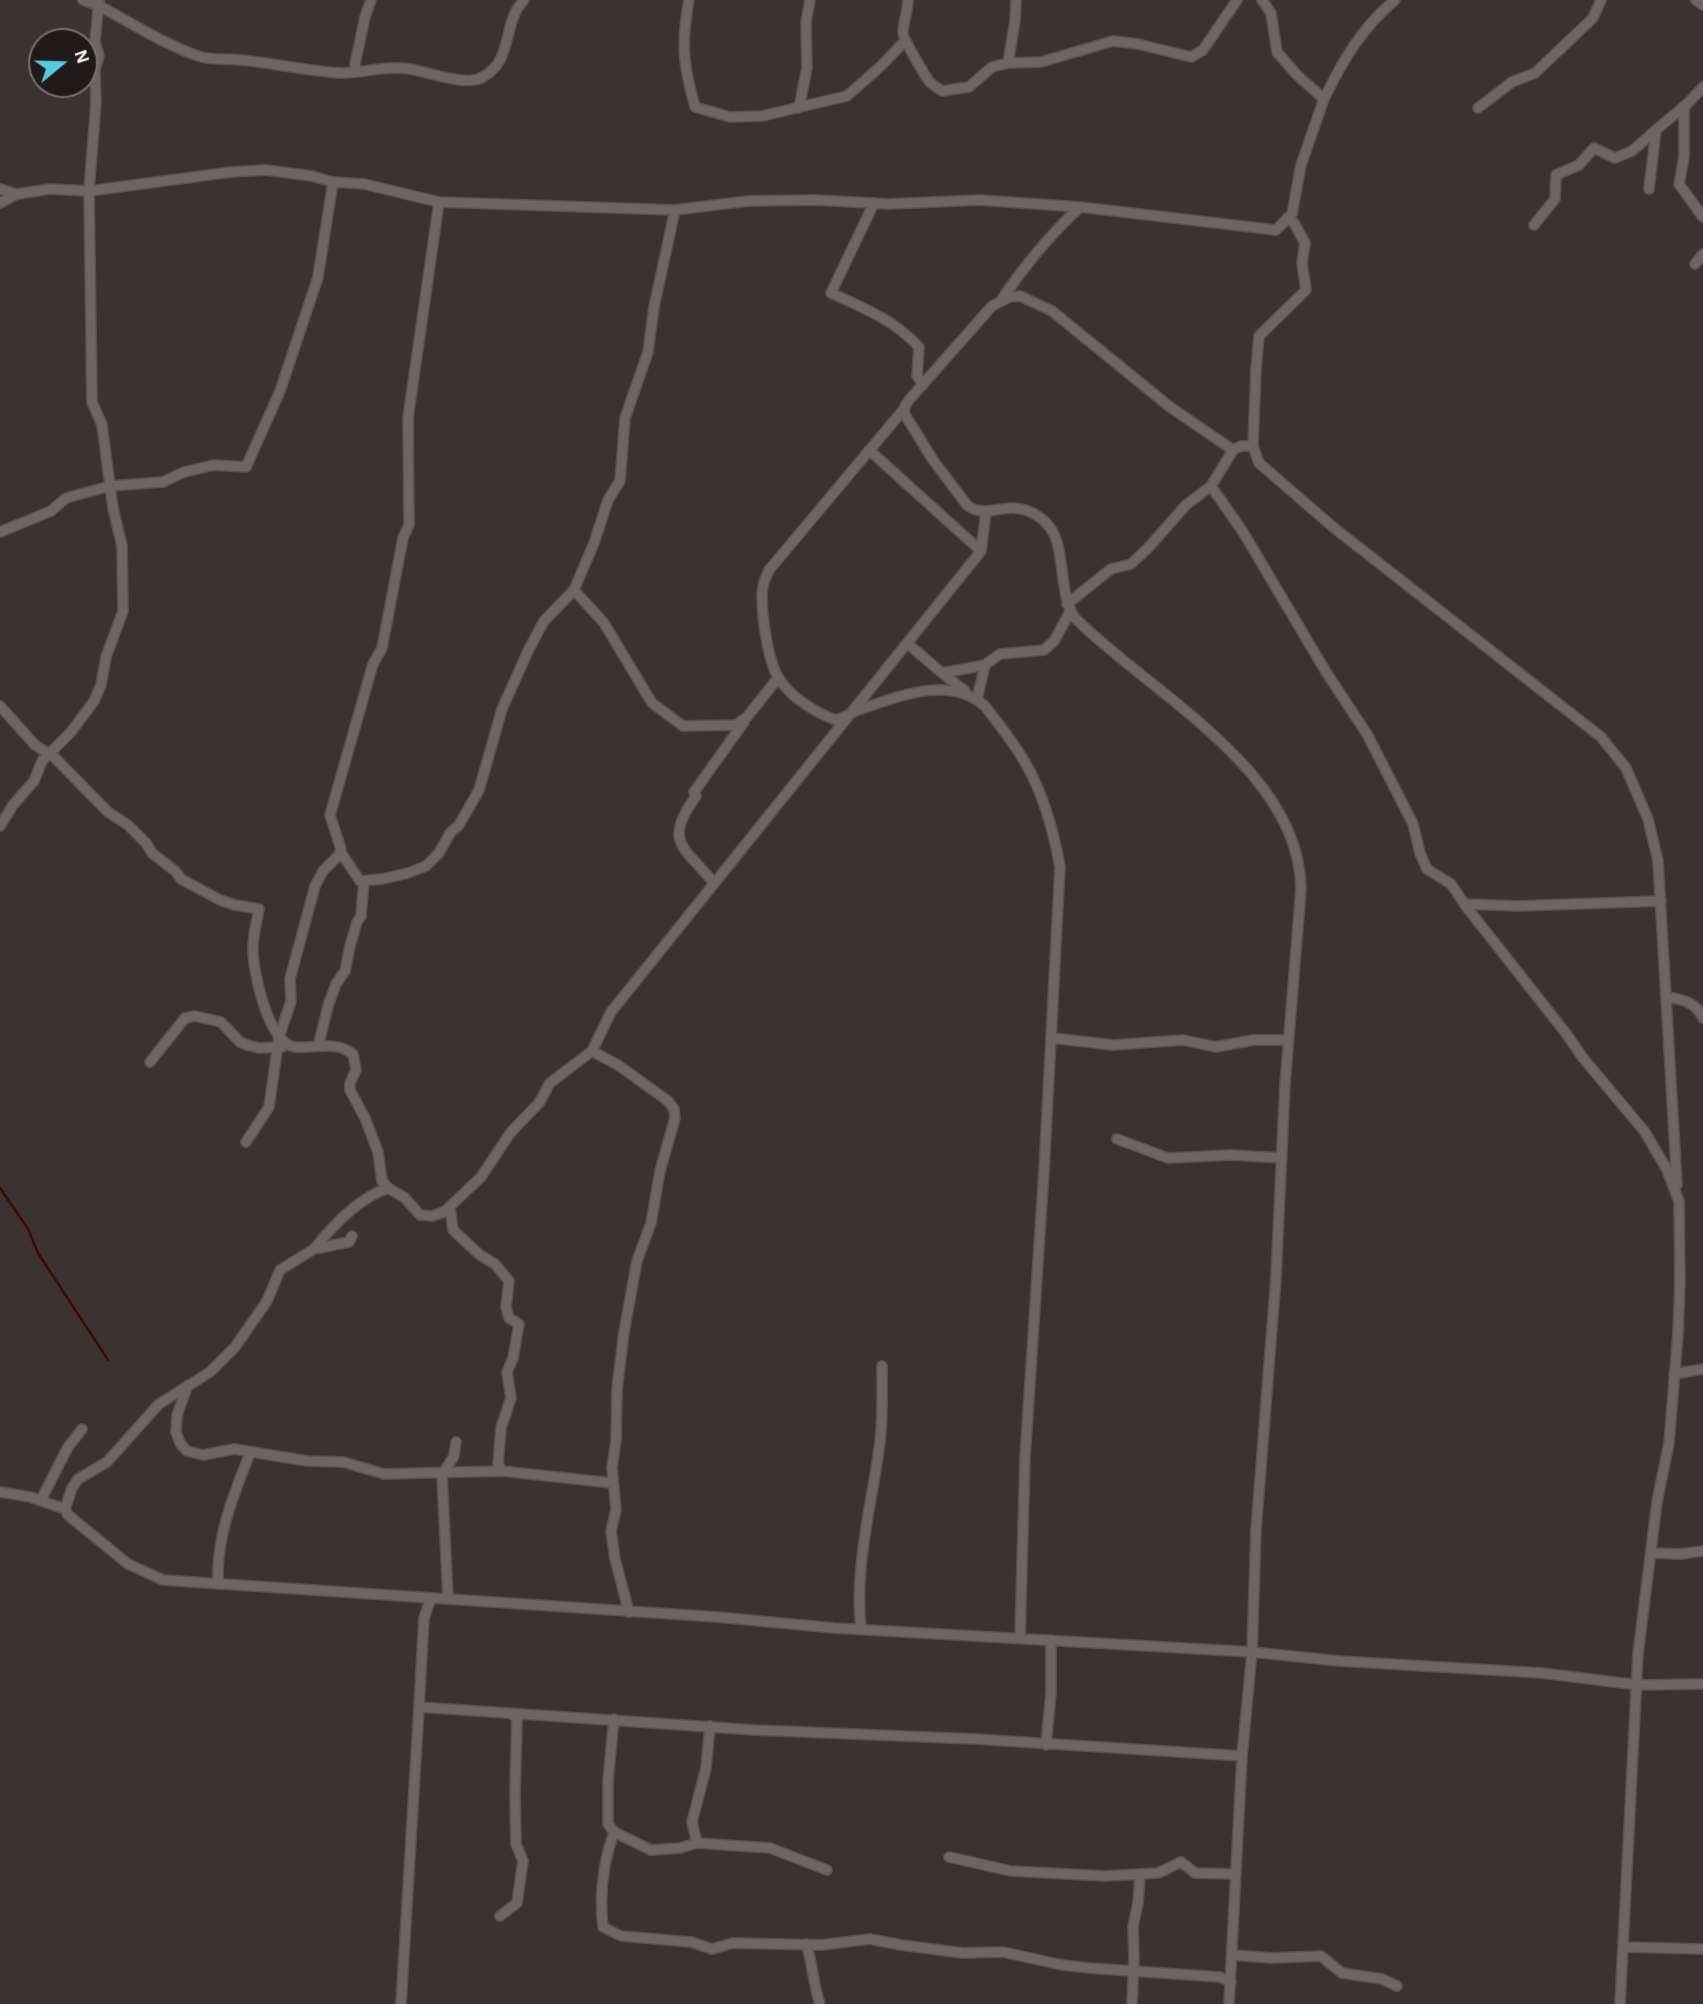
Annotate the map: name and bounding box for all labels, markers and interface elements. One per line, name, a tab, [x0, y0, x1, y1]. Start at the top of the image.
north arrow	[28, 28, 98, 98]
text: N	[70, 47, 93, 66]

